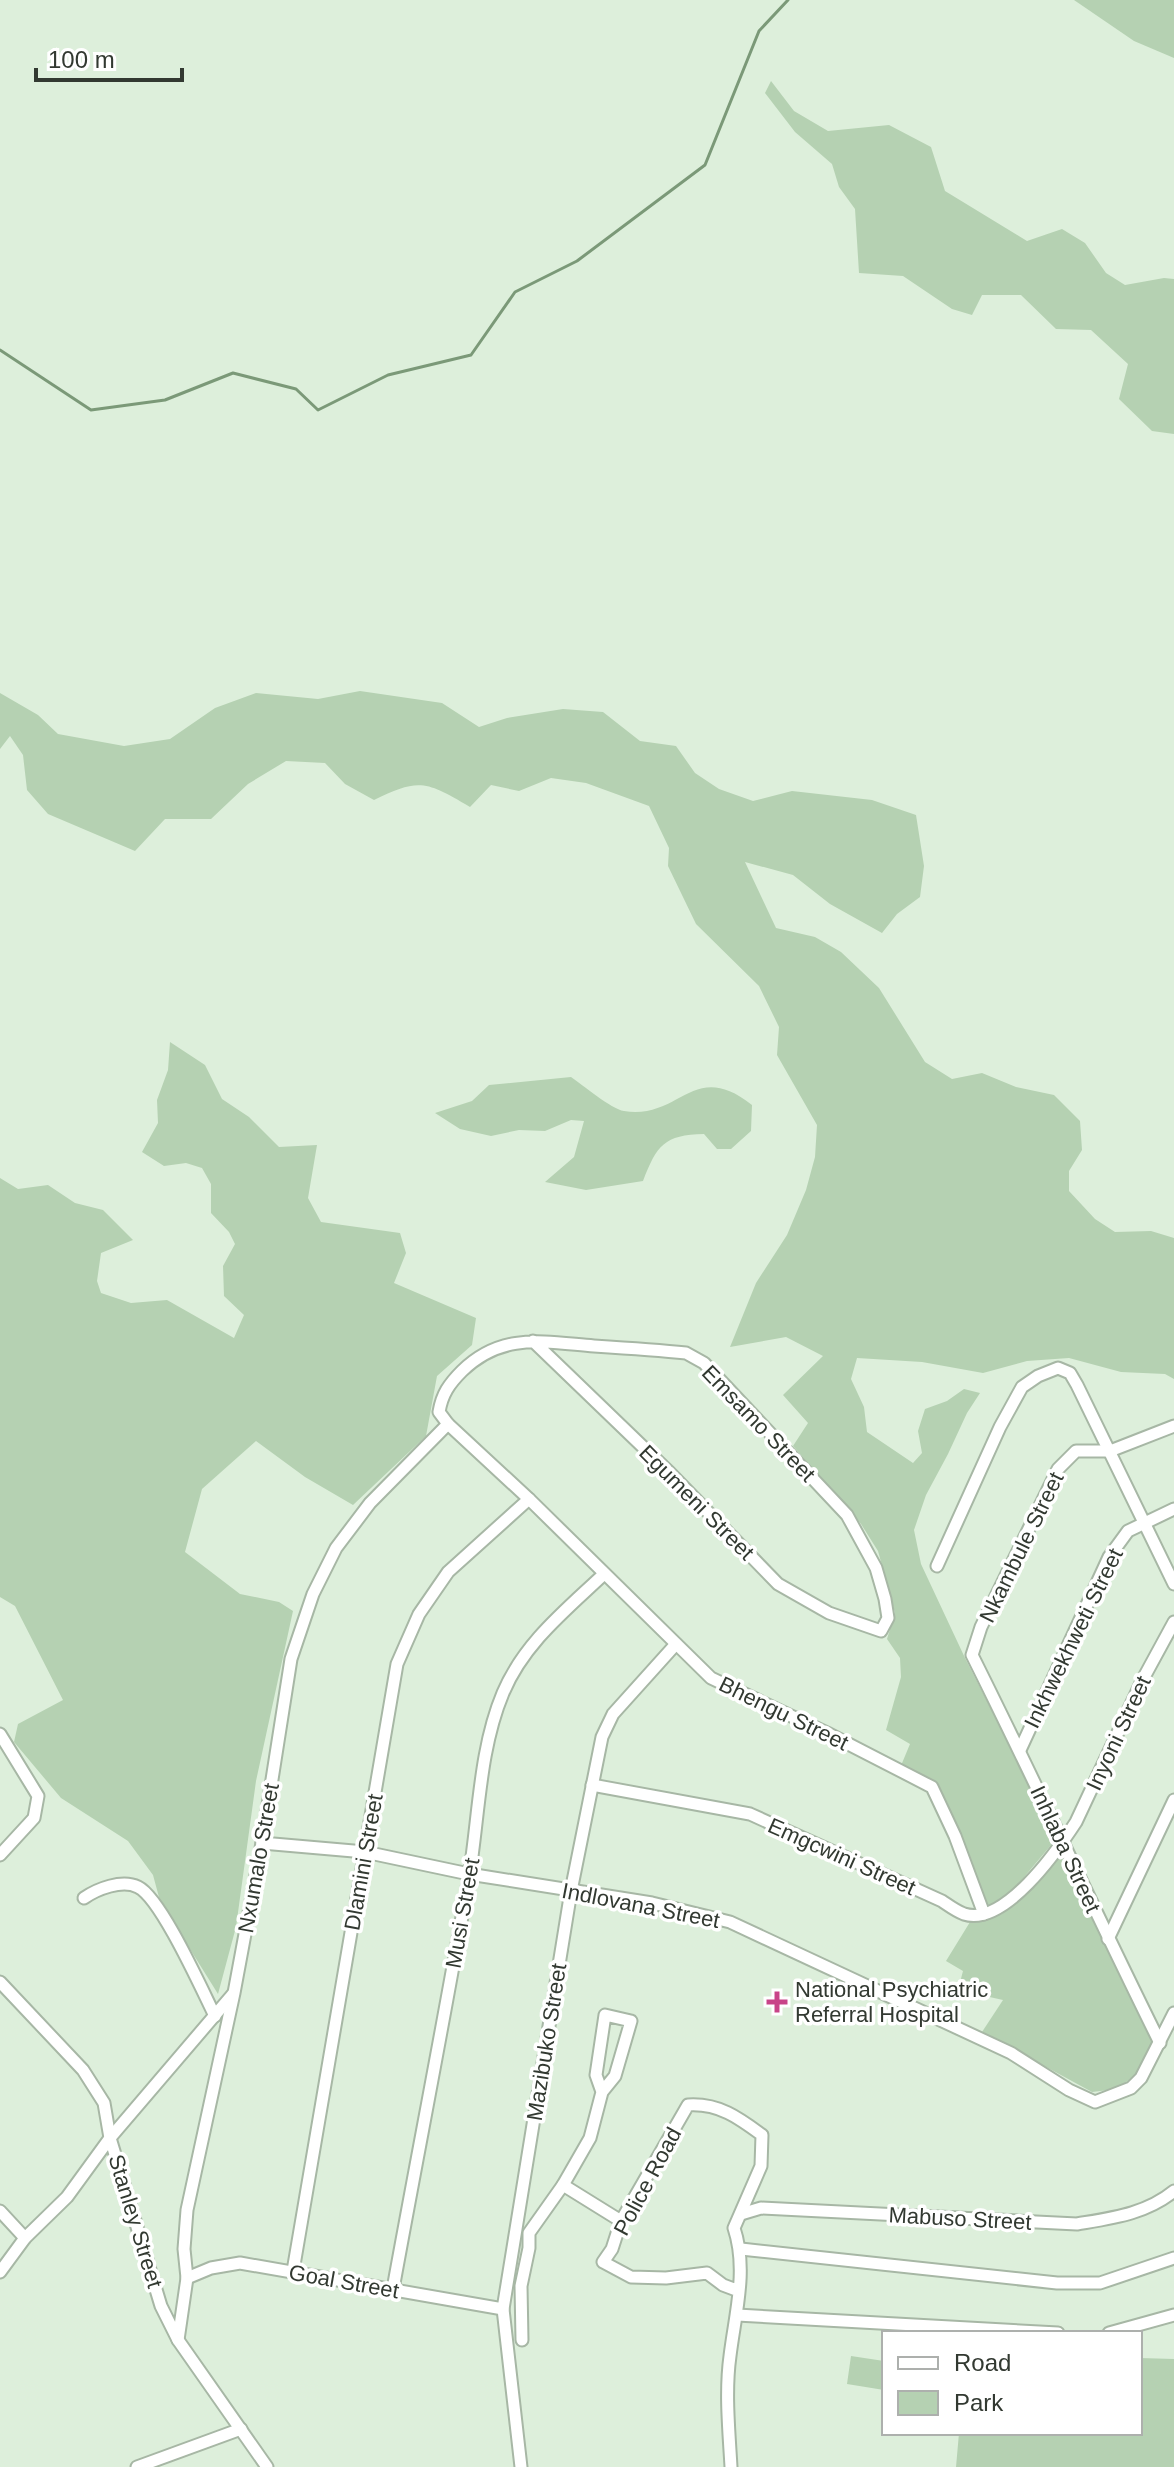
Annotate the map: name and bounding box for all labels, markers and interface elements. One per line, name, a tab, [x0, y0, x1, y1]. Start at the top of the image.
scale bar	[36, 32, 182, 82]
text: 100 m	[48, 46, 115, 73]
street label: Emsamo Street	[697, 1360, 820, 1487]
street label: Egumeni Street	[634, 1440, 759, 1565]
street label: Nkambule Street	[974, 1468, 1069, 1626]
street label: Inkhwekhweti Street	[1019, 1544, 1128, 1732]
street label: Bhengu Street	[715, 1671, 852, 1756]
street label: Inyoni Street	[1081, 1672, 1156, 1794]
street label: Nxumalo Street	[233, 1781, 284, 1935]
street label: Inhlaba Street	[1025, 1782, 1106, 1917]
street label: Dlamini Street	[339, 1792, 388, 1932]
street label: Emgcwini Street	[764, 1813, 919, 1900]
street label: Musi Street	[441, 1856, 484, 1970]
street label: Indlovana Street	[560, 1878, 722, 1933]
street label: Mazibuko Street	[522, 1962, 571, 2123]
place label: National Psychiatric Referral Hospital	[795, 1977, 988, 2027]
marker: National Psychiatric Referral Hospital	[766, 1991, 788, 2013]
street label: Police Road	[609, 2123, 686, 2239]
street label: Stanley Street	[103, 2151, 168, 2291]
street label: Mabuso Street	[888, 2202, 1032, 2235]
street label: Goal Street	[287, 2260, 401, 2303]
legend	[882, 2331, 1142, 2435]
text: Road	[954, 2349, 1011, 2376]
text: Park	[954, 2389, 1004, 2416]

